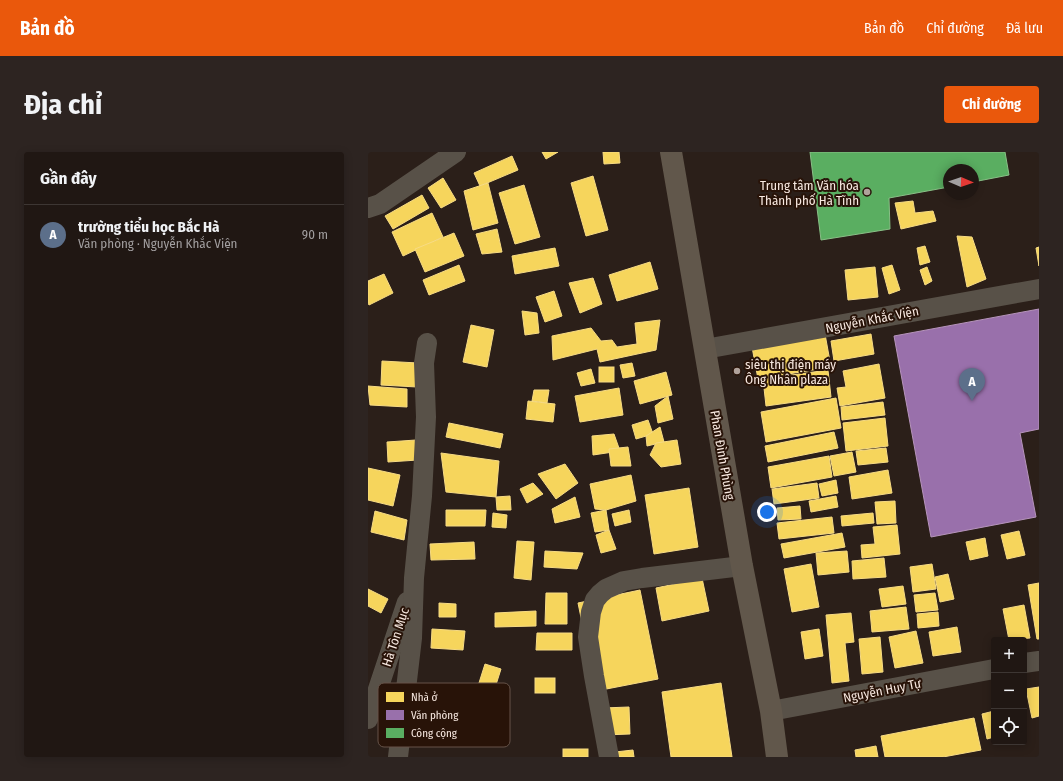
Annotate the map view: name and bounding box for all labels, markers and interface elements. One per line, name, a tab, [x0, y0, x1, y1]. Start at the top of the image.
text: Bản đồ	[20, 17, 75, 40]
text: Bản đồ	[864, 20, 904, 37]
text: Chỉ đường	[926, 20, 984, 37]
text: Đã lưu	[1006, 20, 1043, 37]
button: Chỉ đường	[944, 86, 1039, 123]
text: Địa chỉ	[24, 88, 102, 121]
north arrow	[943, 164, 979, 200]
text: Gần đây	[40, 168, 97, 189]
place label: Trung tâm Văn hóa Thành phố Hà Tĩnh	[759, 178, 859, 208]
marker: Trung tâm Văn hóa Thành phố Hà Tĩnh	[862, 187, 872, 197]
text: trường tiểu học Bắc Hà	[78, 218, 220, 236]
text: A	[49, 227, 57, 242]
text: 90 m	[302, 227, 328, 242]
text: Văn phòng · Nguyễn Khắc Viện	[78, 236, 237, 251]
street label: Nguyễn Khắc Viện	[824, 302, 920, 336]
place label: siêu thị điện máy Ông Nhân plaza	[745, 357, 836, 387]
marker: siêu thị điện máy Ông Nhân plaza	[732, 366, 742, 376]
pin: A	[959, 368, 985, 401]
street label: Phan Đình Phùng	[707, 409, 738, 502]
your location	[757, 502, 777, 522]
street label: Hà Tôn Mục	[379, 605, 412, 668]
map controls	[991, 637, 1027, 745]
button: +	[991, 637, 1027, 673]
button: −	[991, 673, 1027, 709]
street label: Nguyễn Huy Tự	[842, 675, 923, 705]
legend	[378, 683, 510, 747]
text: Nhà ở	[411, 691, 437, 704]
text: Văn phòng	[411, 709, 459, 722]
button: locate	[991, 709, 1027, 745]
text: Công cộng	[411, 727, 458, 740]

